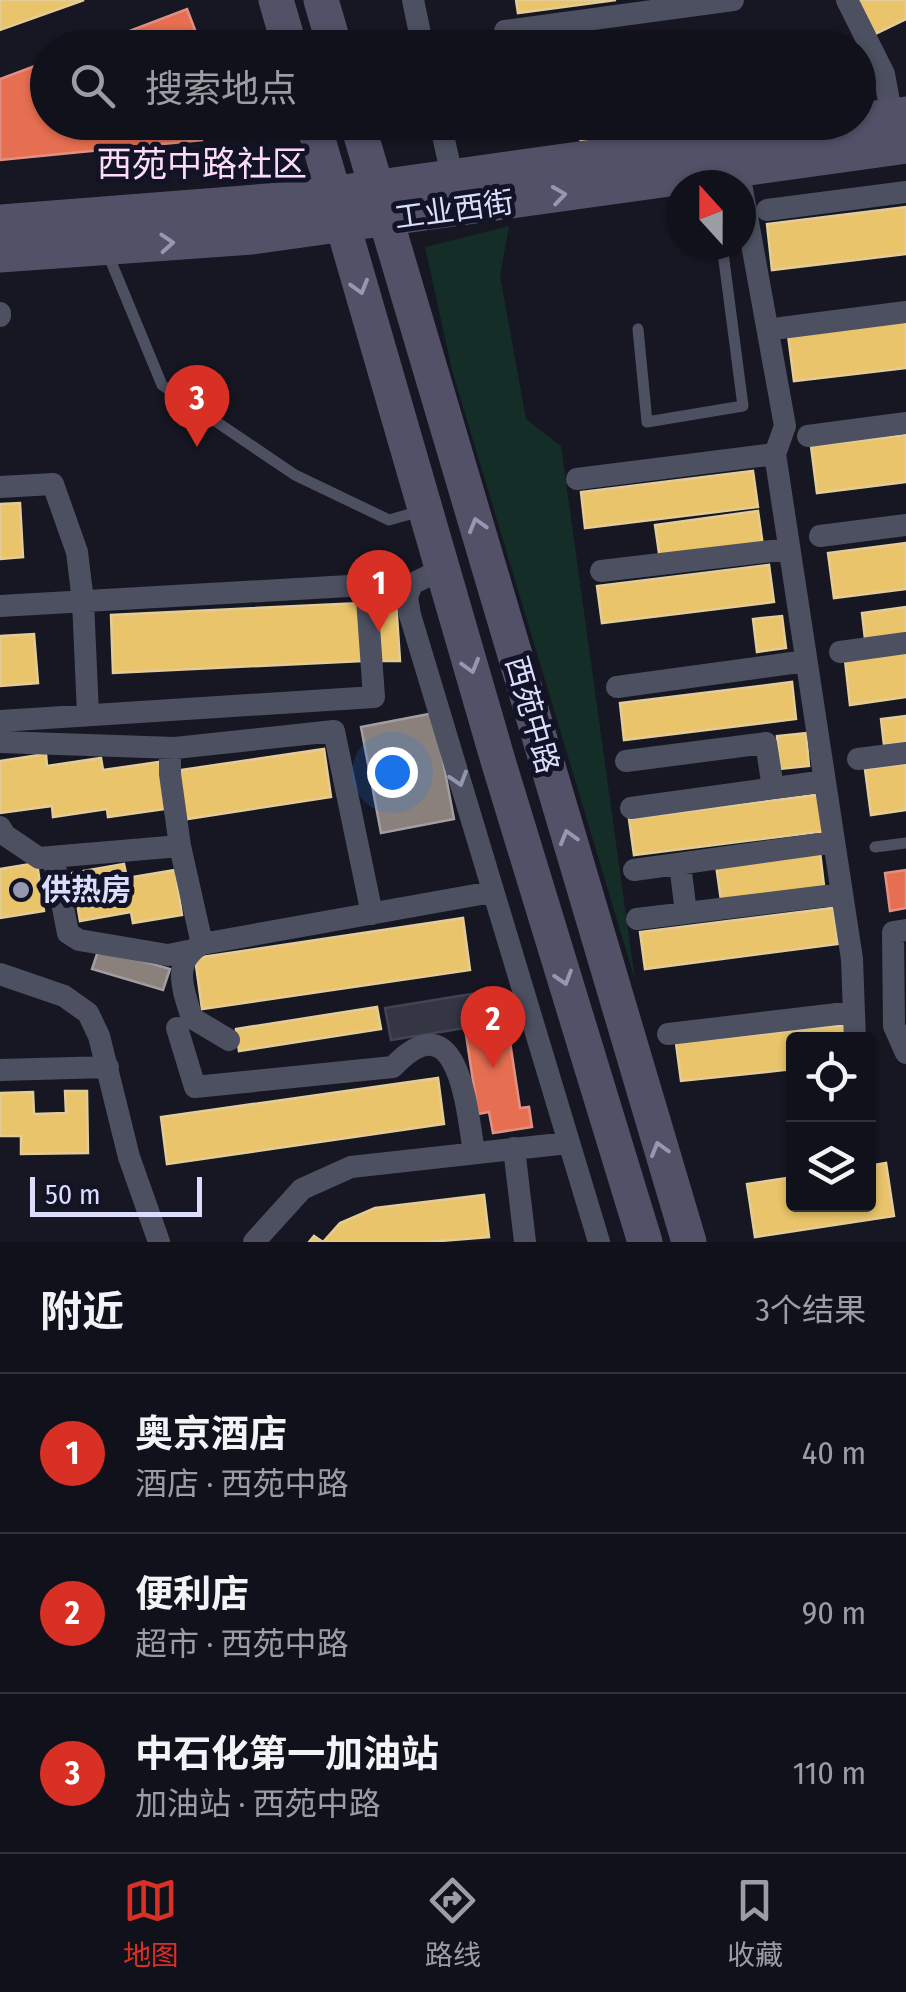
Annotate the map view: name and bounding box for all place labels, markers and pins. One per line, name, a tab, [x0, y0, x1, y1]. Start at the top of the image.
pin: 3	[164, 364, 230, 447]
pin: 1	[346, 550, 412, 632]
place label: 供热房	[41, 872, 131, 908]
marker: 供热房	[10, 879, 32, 901]
pin: 2	[460, 986, 526, 1068]

